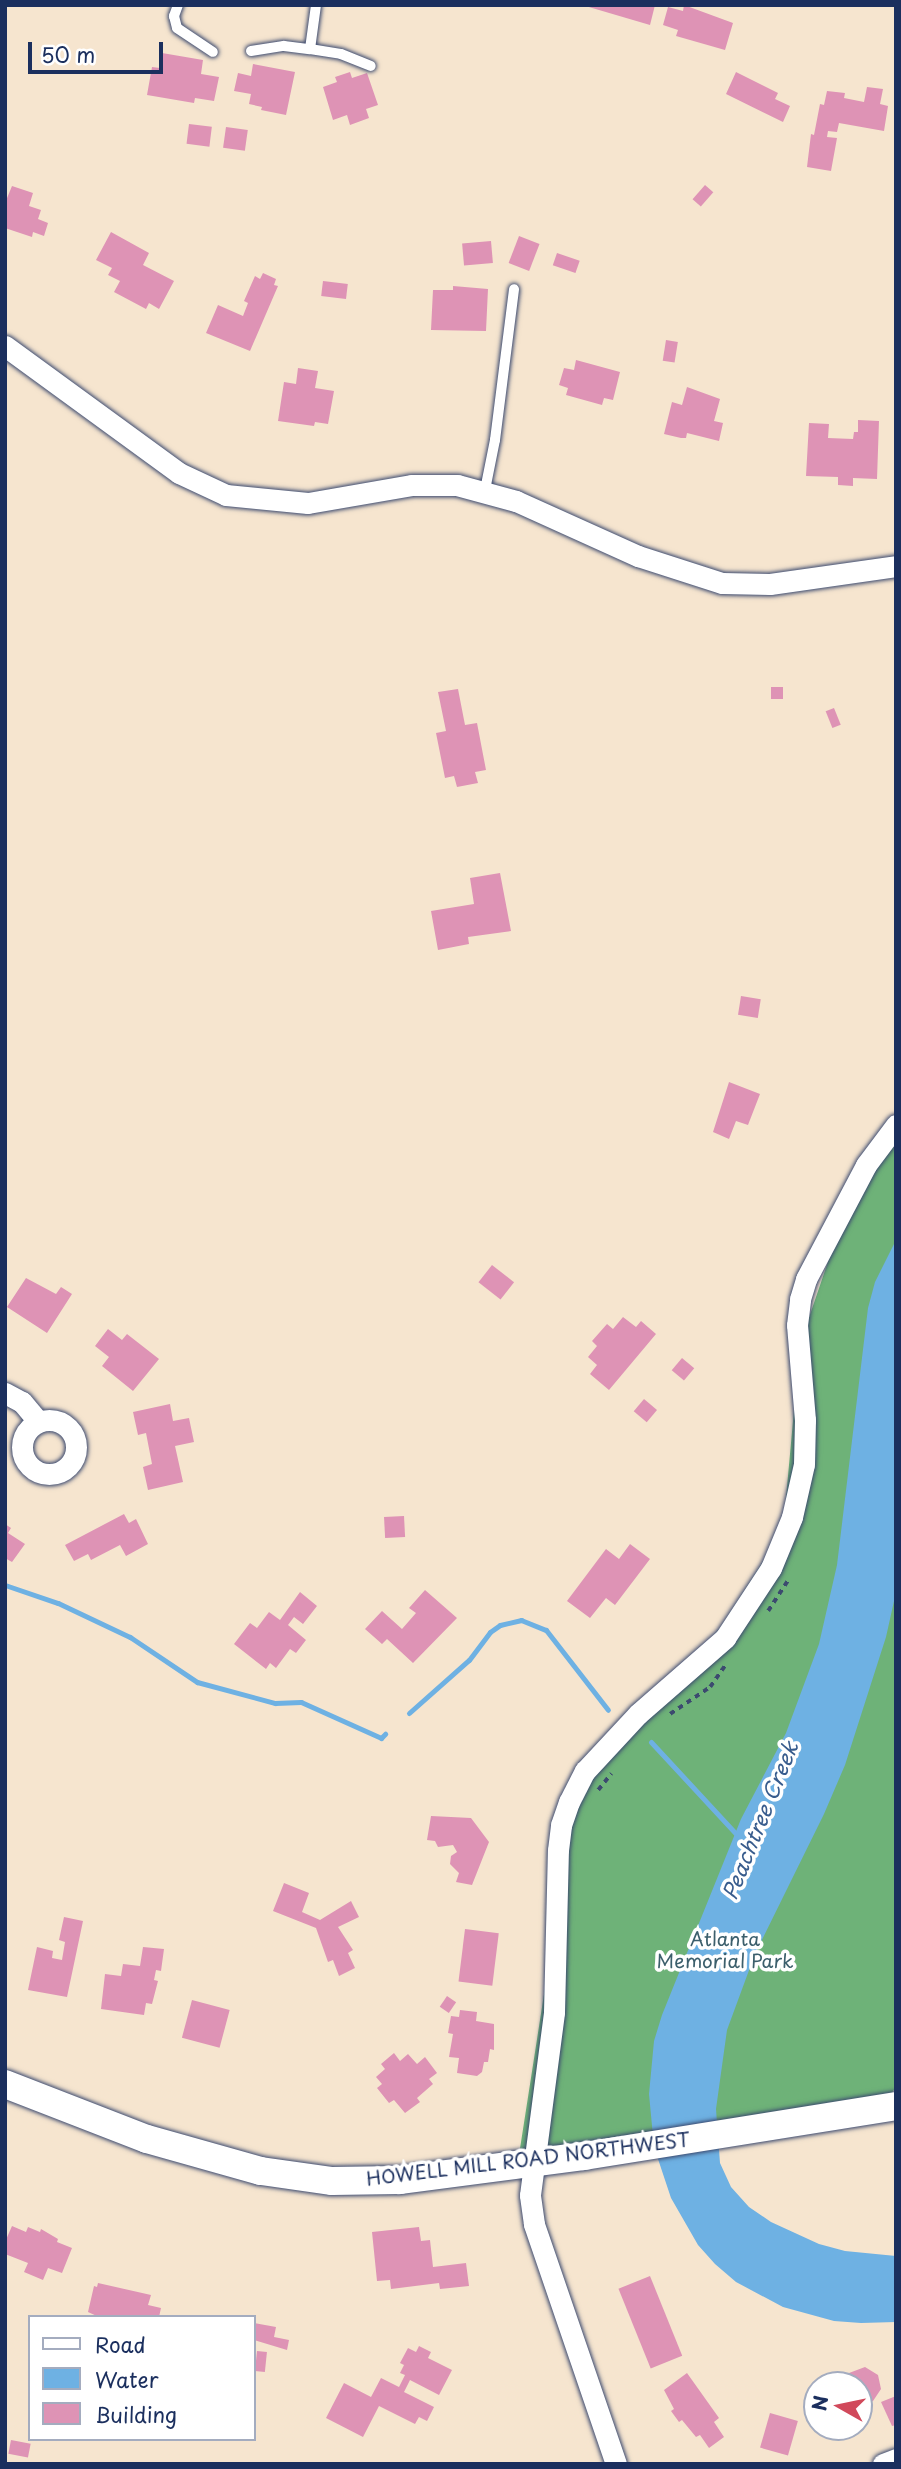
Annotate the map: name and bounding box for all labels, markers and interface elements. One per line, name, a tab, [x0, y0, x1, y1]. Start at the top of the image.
scale bar	[32, 28, 166, 72]
text: 50 m	[41, 38, 95, 70]
water label: Peachtree Creek	[716, 1737, 802, 1903]
park label: Atlanta Memorial Park	[657, 1928, 793, 1972]
street label: HOWELL MILL ROAD NORTHWEST	[363, 2128, 693, 2190]
legend	[28, 2315, 256, 2441]
text: Road	[95, 2328, 146, 2360]
text: Water	[95, 2363, 158, 2395]
north arrow	[803, 2371, 873, 2441]
text: N	[804, 2393, 834, 2413]
text: Building	[95, 2398, 177, 2430]

